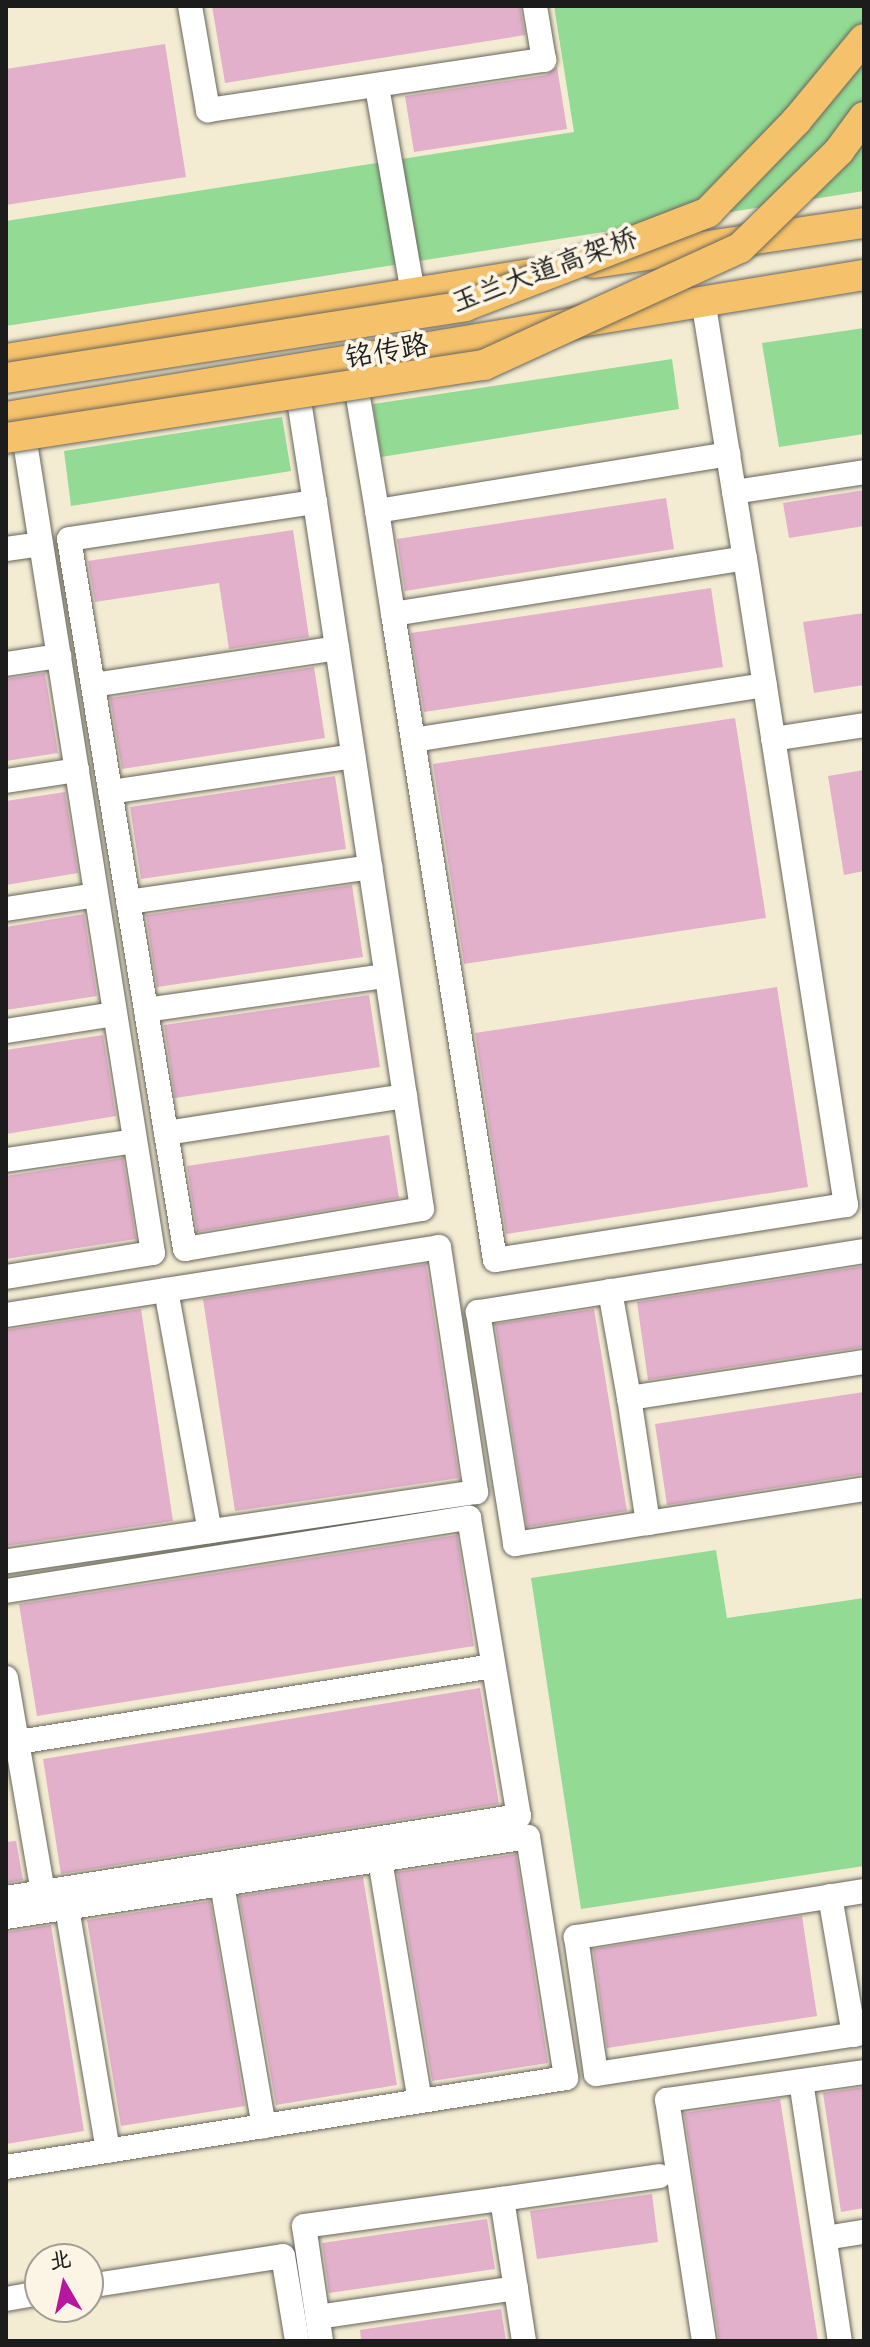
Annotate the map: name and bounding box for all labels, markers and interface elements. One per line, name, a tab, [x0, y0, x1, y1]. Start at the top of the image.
street label: 玉兰大道高架桥	[447, 223, 643, 321]
street label: 铭传路	[343, 329, 431, 377]
north arrow	[24, 2243, 104, 2323]
text: 北	[47, 2246, 74, 2277]

